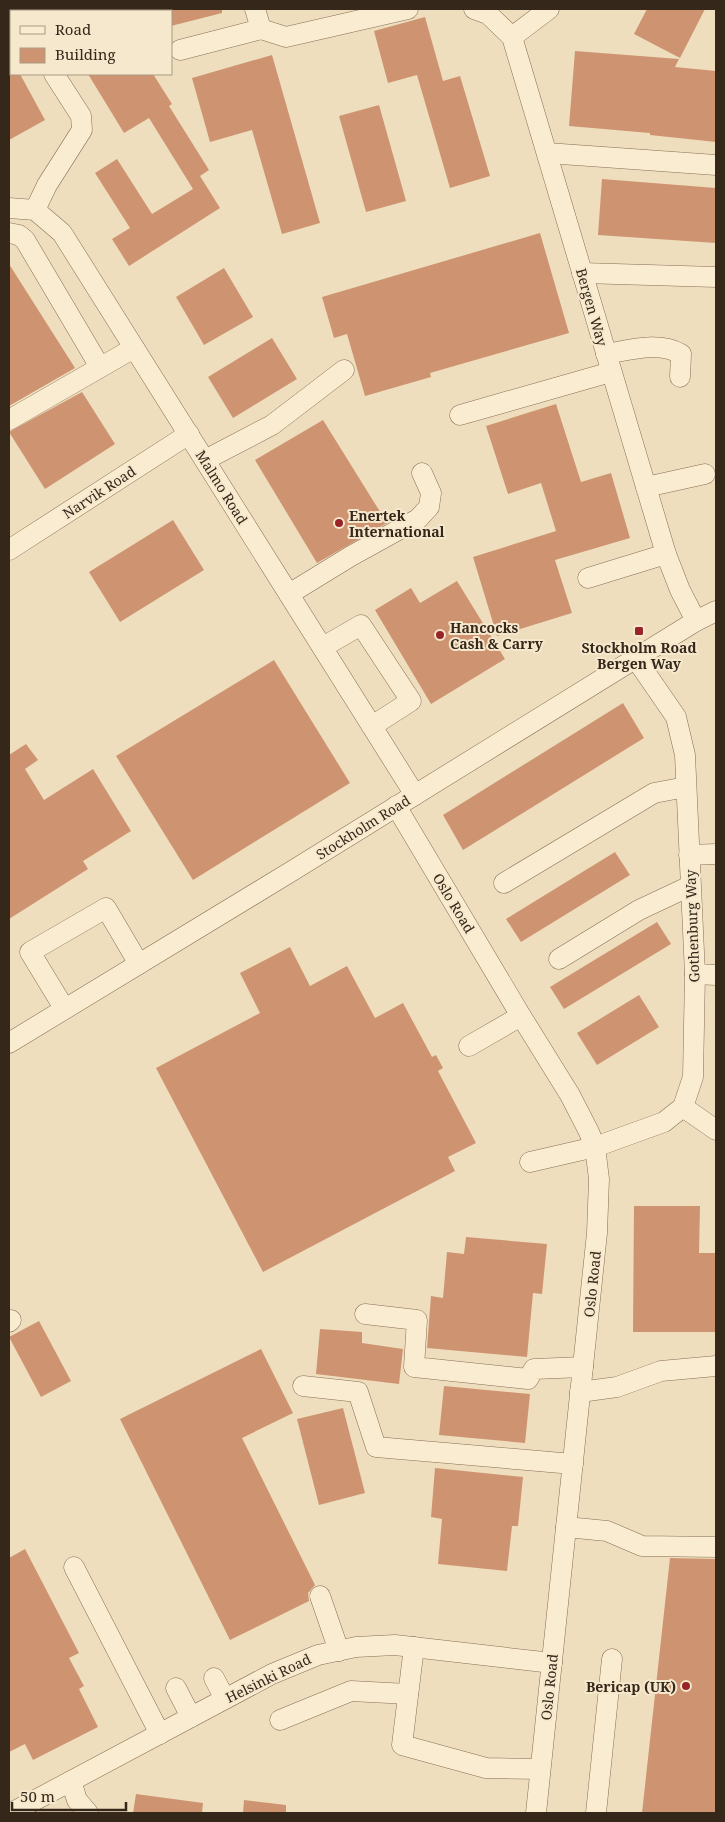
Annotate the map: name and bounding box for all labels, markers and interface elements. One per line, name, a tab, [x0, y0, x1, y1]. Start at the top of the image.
legend	[10, 10, 172, 75]
text: Road	[55, 19, 91, 39]
text: Building	[55, 44, 116, 64]
street label: Bergen Way	[572, 266, 612, 348]
street label: Malmo Road	[192, 446, 253, 528]
street label: Narvik Road	[59, 461, 139, 523]
place label: Enertek International	[349, 506, 445, 541]
marker: Enertek International	[333, 517, 345, 529]
place label: Hancocks Cash & Carry	[450, 618, 544, 653]
marker: Stockholm Road Bergen Way	[633, 625, 645, 637]
marker: Hancocks Cash & Carry	[434, 629, 446, 641]
place label: Stockholm Road Bergen Way	[581, 638, 697, 673]
street label: Stockholm Road	[312, 790, 414, 864]
street label: Gothenburg Way	[681, 869, 703, 983]
street label: Oslo Road	[429, 870, 479, 937]
street label: Oslo Road	[579, 1250, 605, 1318]
street label: Helsinki Road	[222, 1649, 314, 1707]
street label: Oslo Road	[536, 1653, 562, 1721]
place label: Bericap (UK)	[586, 1677, 676, 1696]
marker: Bericap (UK)	[680, 1680, 692, 1692]
scale bar	[12, 1780, 126, 1812]
text: 50 m	[20, 1786, 55, 1806]

